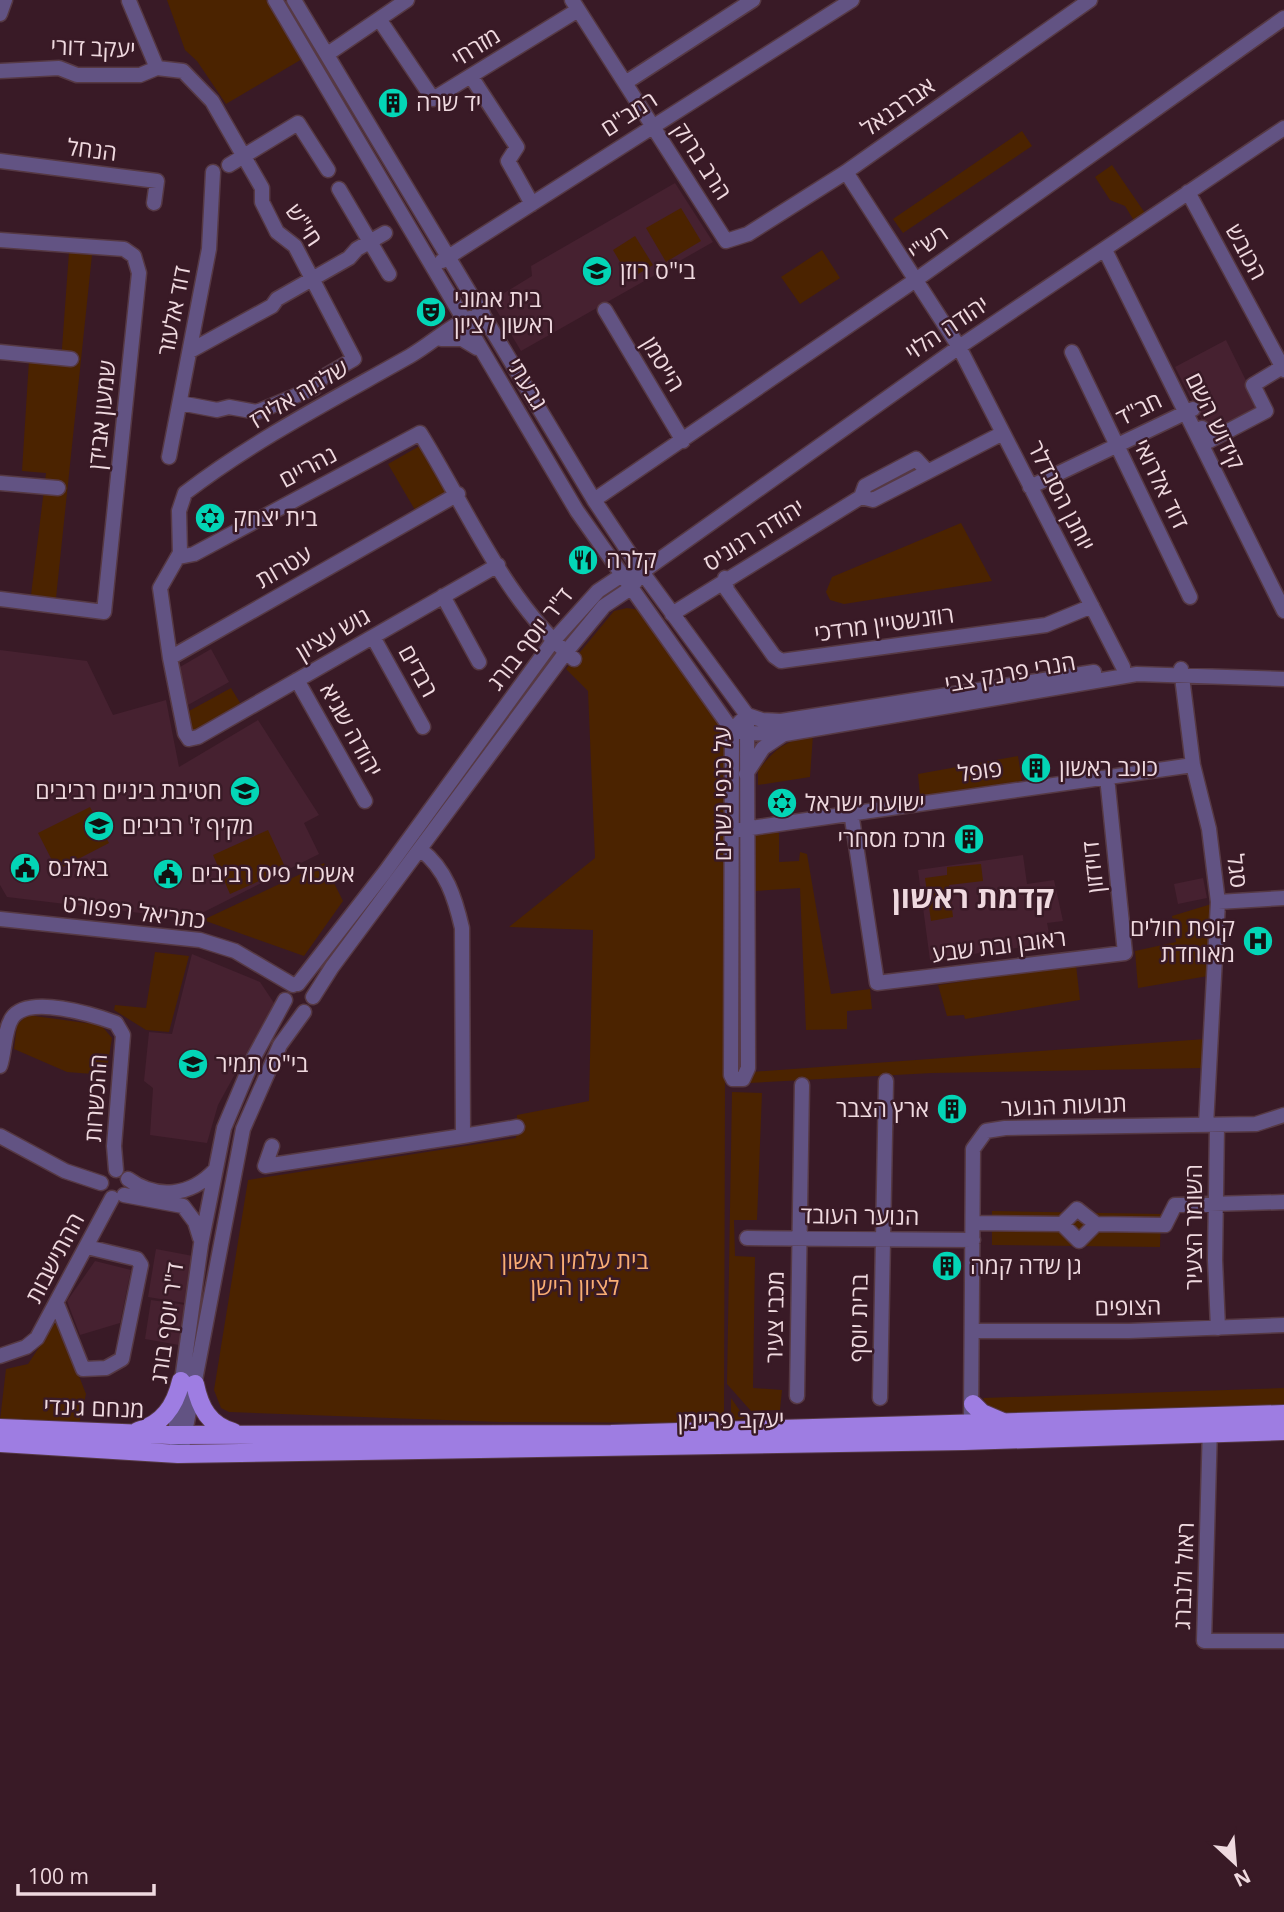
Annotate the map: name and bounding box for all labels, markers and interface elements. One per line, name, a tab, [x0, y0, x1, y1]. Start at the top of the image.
street label: מזרחי	[445, 19, 506, 73]
street label: יעקב דורי	[50, 30, 136, 64]
street label: אברבנאל	[854, 69, 941, 143]
street label: רמב"ם	[594, 83, 663, 143]
building icon: יד שרה	[376, 86, 410, 120]
place label: יד שרה	[416, 86, 481, 118]
street label: הרב ברוק	[666, 115, 740, 206]
street label: הנחל	[65, 130, 119, 168]
street label: חי"ש	[279, 197, 331, 252]
street label: רש"י	[901, 217, 954, 267]
street label: הכובש	[1219, 218, 1275, 285]
school or university icon: בי"ס רוזן	[580, 254, 614, 288]
place label: בי"ס רוזן	[620, 254, 696, 286]
street label: דוד אלעזר	[149, 263, 197, 358]
place label: בית אמוני ראשון לציון	[454, 282, 554, 340]
street label: יהודה הלוי	[898, 287, 995, 367]
theatre icon: בית אמוני ראשון לציון	[414, 295, 448, 329]
street label: הייסמן	[635, 330, 693, 397]
street label: שלמה אלירז	[243, 351, 354, 435]
street label: גבעתי	[500, 352, 556, 415]
street label: שמעון אבידן	[79, 359, 123, 471]
street label: קידוש השם	[1179, 367, 1253, 474]
street label: חב"ד	[1110, 383, 1167, 433]
street label: דוד אלרואי	[1126, 433, 1197, 534]
street label: יוחנן הסנדלר	[1020, 435, 1103, 556]
street label: נהריים	[273, 438, 342, 495]
street label: יהודה רגוניס	[697, 490, 810, 578]
synagogue icon: בית יצחק	[193, 501, 227, 535]
place label: בית יצחק	[233, 501, 318, 533]
street label: עטרות	[250, 537, 317, 595]
restaurant icon: קלרה	[566, 543, 600, 577]
place label: קלרה	[606, 543, 657, 575]
street label: ד"ר יוסף בורג	[479, 580, 580, 696]
street label: רוזנשטיין מרדכי	[812, 597, 956, 649]
street label: גוש עציון	[290, 599, 375, 667]
street label: רבדים	[392, 639, 446, 702]
street label: הנרי פרנק צבי	[942, 645, 1078, 699]
street label: יהודה שגיא	[313, 677, 391, 782]
street label: על כנפי נשרים	[706, 727, 738, 861]
street label: פופל	[956, 751, 1004, 789]
building icon: כוכב ראשון	[1019, 751, 1053, 785]
place label: כוכב ראשון	[1059, 751, 1158, 783]
place label: חטיבת ביניים רביבים	[35, 774, 222, 806]
school or university icon: חטיבת ביניים רביבים	[228, 774, 262, 808]
synagogue icon: ישועת ישראל	[765, 786, 799, 820]
place label: ישועת ישראל	[805, 786, 925, 818]
school or university icon: מקיף ז' רביבים	[82, 809, 116, 843]
place label: מקיף ז' רביבים	[122, 809, 254, 841]
place label: מרכז מסחרי	[838, 822, 946, 854]
building icon: מרכז מסחרי	[952, 822, 986, 856]
street label: דוידזון	[1073, 839, 1111, 895]
public building icon: באלנס	[8, 851, 42, 885]
place label: באלנס	[48, 851, 108, 883]
street label: סגל	[1220, 852, 1256, 890]
public building icon: אשכול פיס רביבים	[151, 857, 185, 891]
place label: אשכול פיס רביבים	[191, 857, 355, 889]
district label: קדמת ראשון	[892, 876, 1054, 917]
street label: כתריאל רפפורט	[61, 886, 207, 936]
place label: קופת חולים מאוחדת	[1130, 911, 1235, 969]
street label: ראובן ובת שבע	[930, 921, 1068, 969]
hospital icon: קופת חולים מאוחדת	[1241, 924, 1275, 958]
school or university icon: בי"ס תמיר	[176, 1047, 210, 1081]
place label: בי"ס תמיר	[216, 1047, 308, 1079]
street label: ההכשרות	[76, 1053, 114, 1143]
street label: תנועות הנוער	[1001, 1087, 1127, 1123]
place label: ארץ הצבר	[836, 1092, 929, 1124]
building icon: ארץ הצבר	[935, 1092, 969, 1126]
street label: השומר הצעיר	[1177, 1164, 1209, 1290]
street label: הנוער העובד	[800, 1198, 920, 1232]
street label: ההתישבות	[17, 1207, 91, 1308]
park label: בית עלמין ראשון לציון הישן	[501, 1244, 649, 1302]
building icon: גן שדה קמה	[930, 1249, 964, 1283]
place label: גן שדה קמה	[970, 1249, 1082, 1281]
street label: ד"ר יוסף בורג	[142, 1260, 190, 1386]
street label: מכבי צעיר	[757, 1271, 791, 1363]
street label: ברית יוסף	[841, 1273, 875, 1363]
street label: הצופים	[1094, 1289, 1162, 1323]
street label: מנחם גינדי	[43, 1389, 145, 1425]
street label: יעקב פריימן	[677, 1402, 785, 1436]
street label: ראול ולנברג	[1165, 1522, 1201, 1630]
north arrow	[1200, 1828, 1270, 1898]
scale bar	[18, 1853, 154, 1897]
text: 100 m	[28, 1862, 89, 1890]
text: N	[1230, 1863, 1255, 1893]

